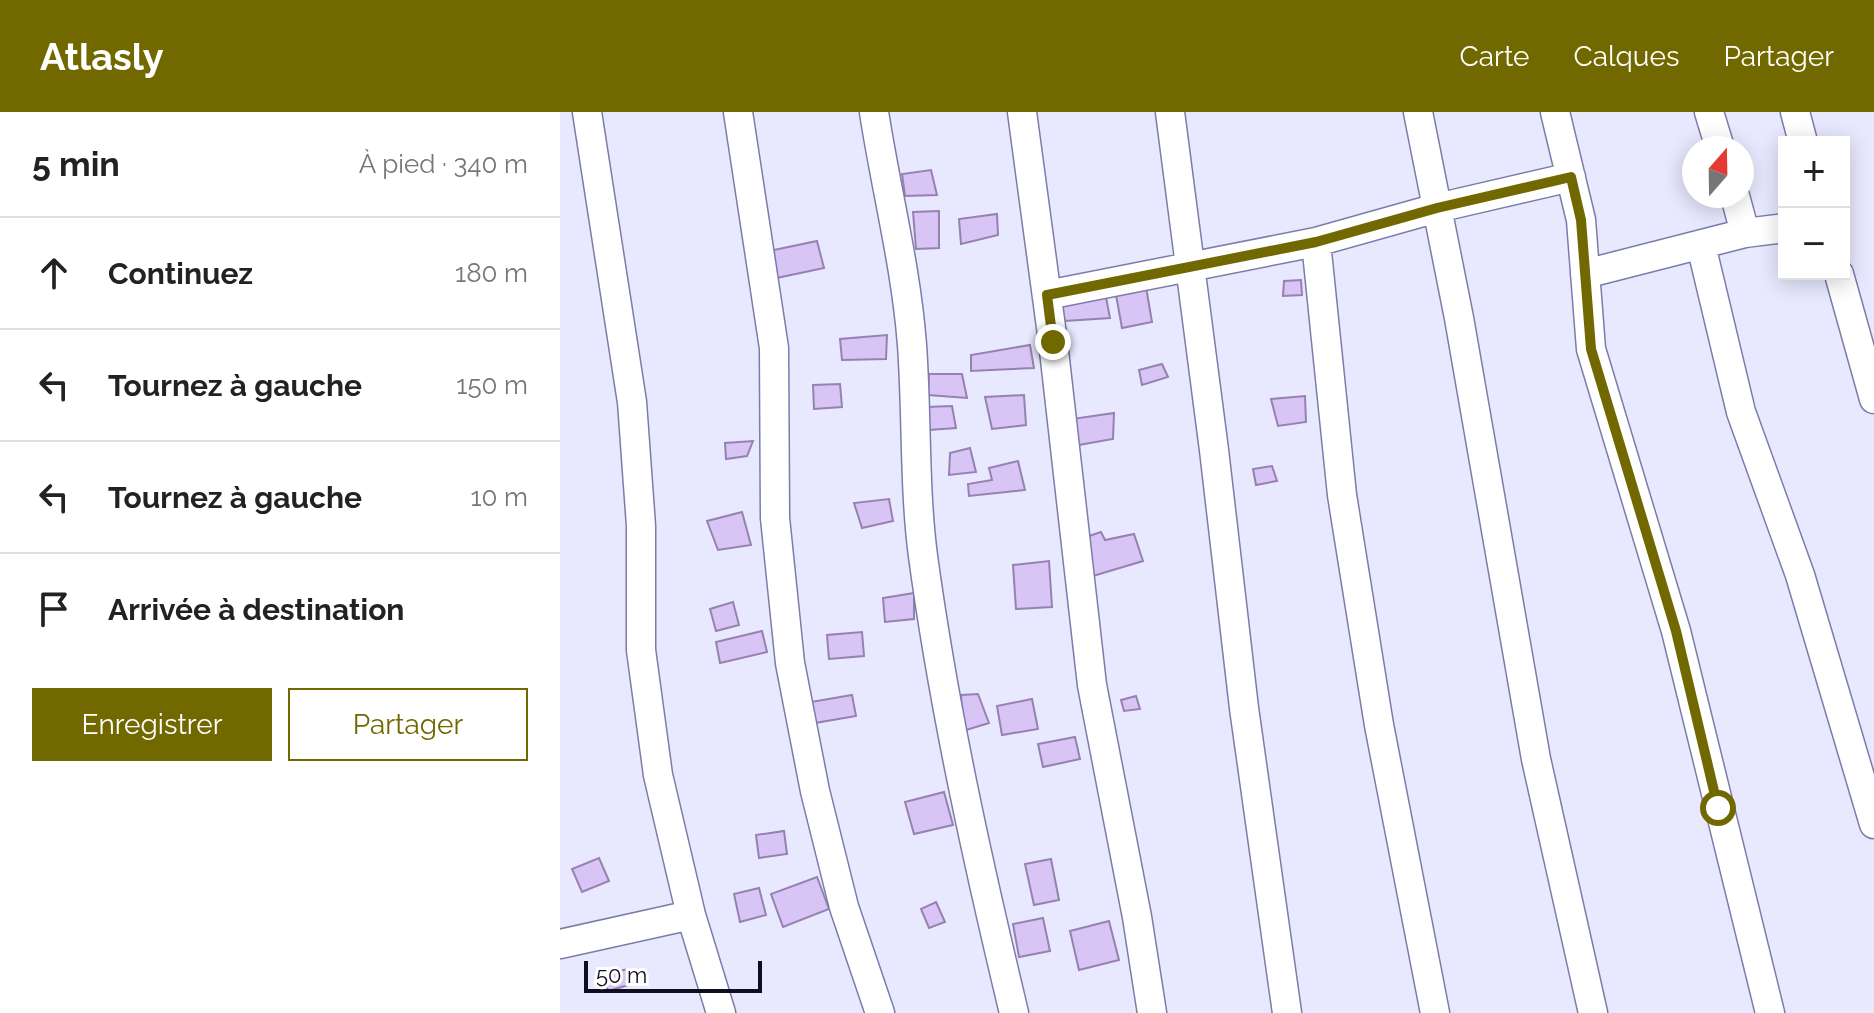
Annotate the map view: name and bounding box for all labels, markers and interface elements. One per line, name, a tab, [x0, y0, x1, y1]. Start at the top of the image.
text: Atlasly	[40, 34, 164, 79]
text: Carte	[1460, 40, 1529, 73]
text: Calques	[1573, 40, 1679, 73]
text: Partager	[1723, 40, 1834, 73]
north arrow	[1682, 136, 1754, 208]
map controls	[1778, 136, 1850, 280]
button: +	[1778, 136, 1850, 208]
text: 5 min	[32, 144, 120, 184]
text: À pied · 340 m	[359, 149, 528, 179]
button: −	[1778, 208, 1850, 280]
icon: ahead	[32, 251, 76, 295]
text: Continuez	[108, 256, 253, 291]
text: 180 m	[455, 258, 528, 288]
route end	[1035, 324, 1071, 360]
icon: left	[32, 363, 76, 407]
text: Tournez à gauche	[108, 368, 362, 403]
text: 150 m	[456, 370, 528, 400]
icon: left	[32, 475, 76, 519]
text: Tournez à gauche	[108, 480, 362, 515]
text: 10 m	[470, 482, 528, 512]
icon: arrive	[32, 587, 76, 631]
text: Arrivée à destination	[108, 592, 404, 627]
button: Enregistrer	[32, 688, 272, 761]
button: Partager	[288, 688, 528, 761]
route start	[1700, 790, 1736, 826]
scale bar	[584, 957, 762, 993]
text: 50 m	[596, 962, 647, 988]

